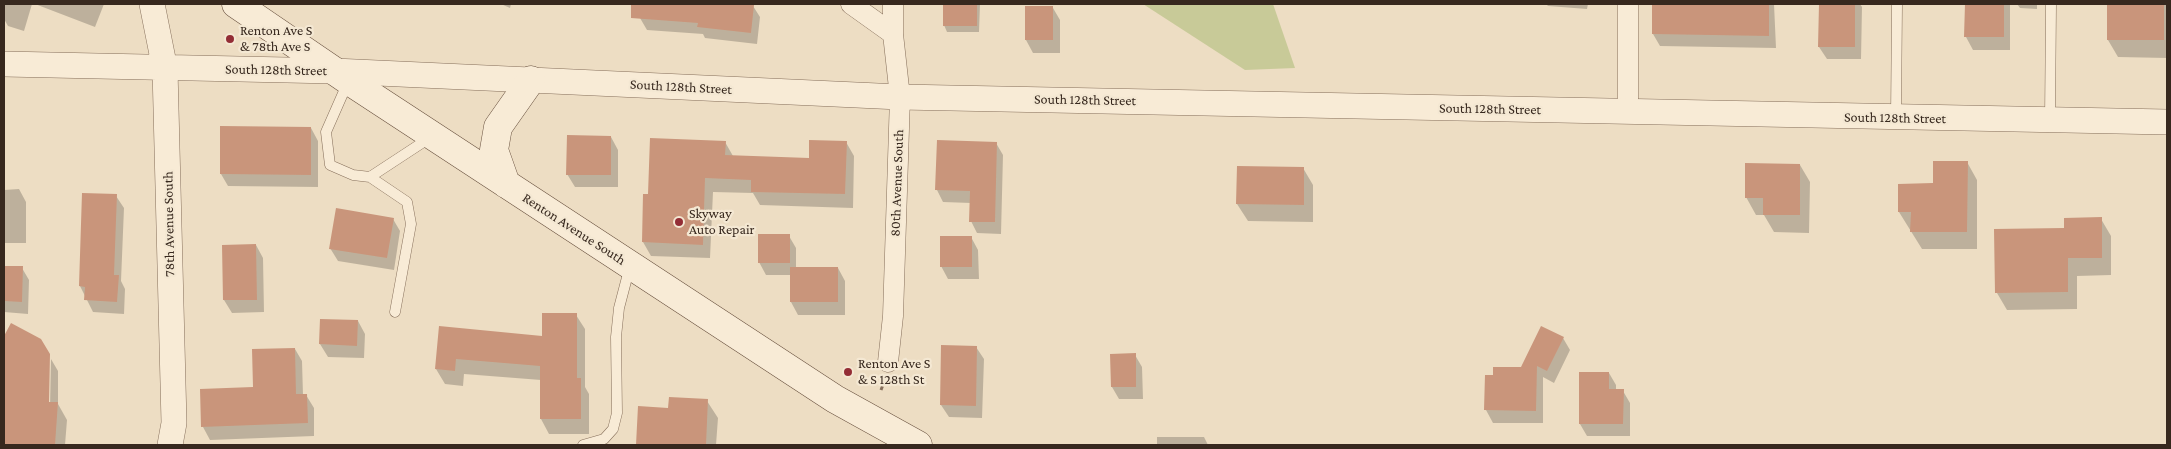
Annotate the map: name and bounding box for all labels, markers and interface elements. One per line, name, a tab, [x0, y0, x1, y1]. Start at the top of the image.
place label: Renton Ave S & 78th Ave S	[240, 23, 312, 56]
marker: Renton Ave S & 78th Ave S	[224, 33, 236, 45]
street label: South 128th Street	[225, 61, 327, 79]
street label: South 128th Street	[630, 76, 732, 98]
street label: South 128th Street	[1034, 91, 1136, 109]
street label: South 128th Street	[1439, 100, 1541, 118]
street label: South 128th Street	[1844, 109, 1946, 127]
street label: 80th Avenue South	[887, 129, 907, 237]
street label: 78th Avenue South	[160, 171, 178, 277]
street label: Renton Avenue South	[519, 189, 629, 269]
place label: Skyway Auto Repair	[689, 206, 755, 238]
marker: Skyway Auto Repair	[673, 216, 685, 228]
place label: Renton Ave S & S 128th St	[858, 356, 930, 388]
marker: Renton Ave S & S 128th St	[842, 366, 854, 378]

